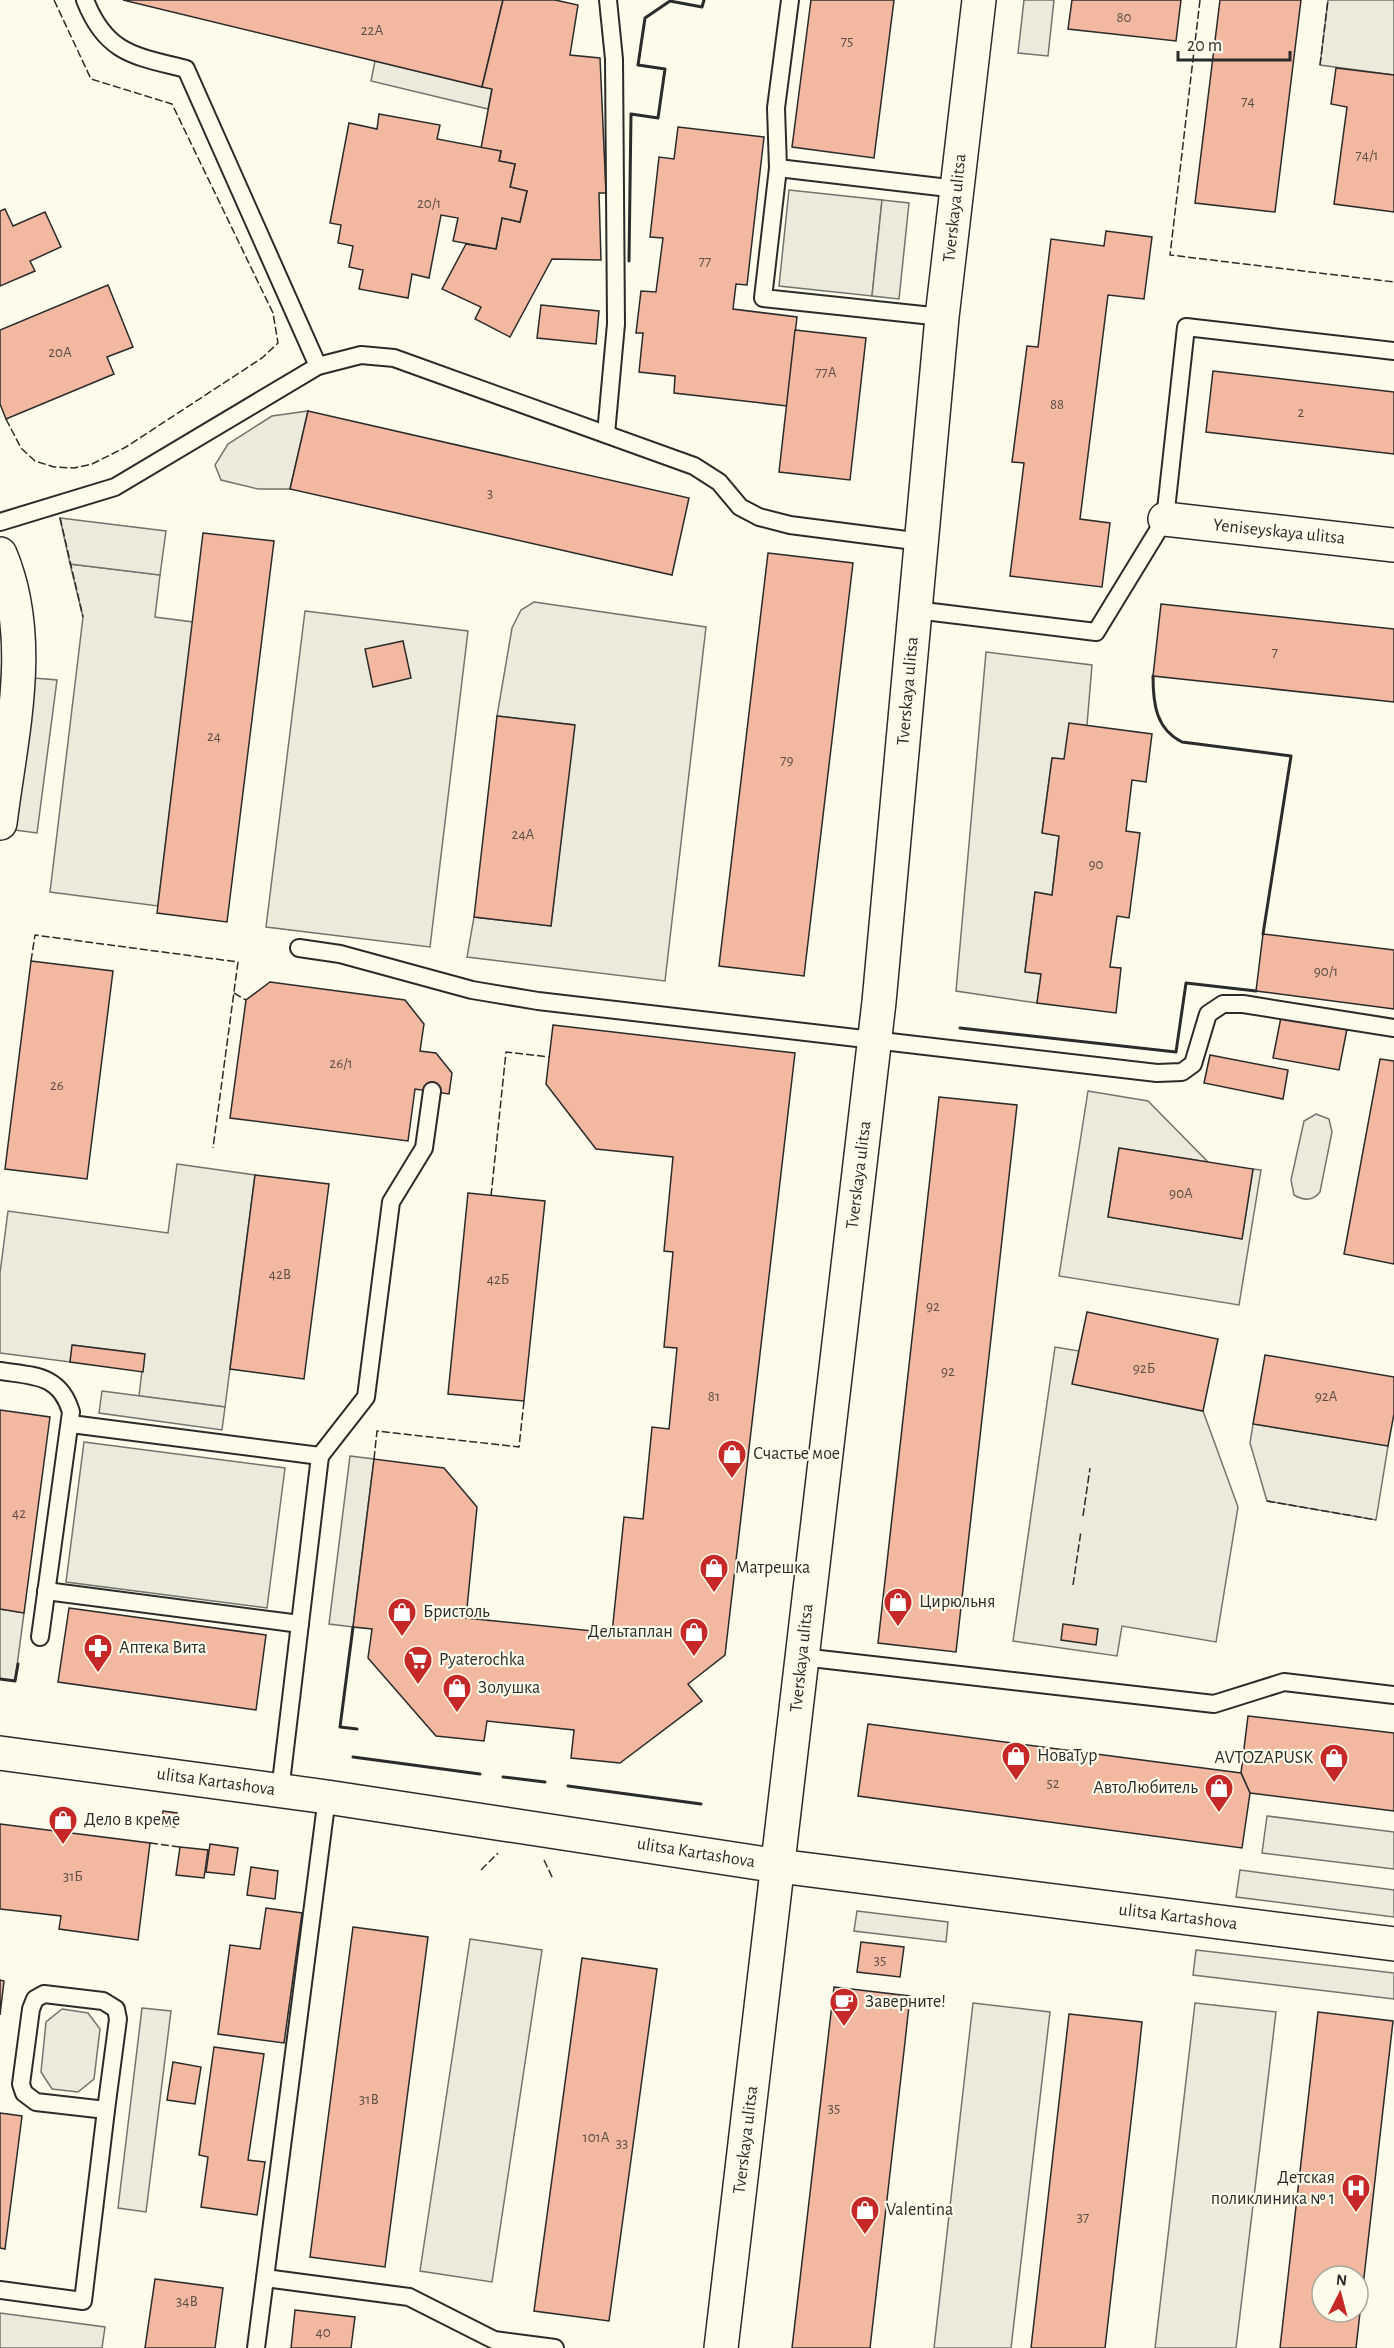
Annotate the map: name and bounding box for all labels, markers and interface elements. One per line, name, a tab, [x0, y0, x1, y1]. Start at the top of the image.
house number: 80	[1116, 10, 1132, 25]
house number: 22А	[361, 23, 383, 38]
scale bar	[1178, 24, 1290, 62]
house number: 75	[841, 34, 853, 49]
text: 20 m	[1187, 37, 1222, 55]
house number: 74	[1241, 94, 1255, 109]
house number: 74/1	[1356, 148, 1378, 163]
street label: Tverskaya ulitsa	[940, 153, 970, 263]
house number: 20/1	[417, 196, 441, 211]
house number: 77	[699, 254, 711, 269]
house number: 20А	[48, 345, 72, 360]
house number: 77А	[815, 365, 837, 380]
house number: 88	[1050, 397, 1064, 412]
house number: 2	[1298, 405, 1305, 420]
house number: 3	[487, 486, 493, 501]
street label: Yeniseyskaya ulitsa	[1212, 516, 1346, 548]
street label: Tverskaya ulitsa	[894, 636, 922, 746]
house number: 7	[1272, 645, 1278, 660]
house number: 24	[207, 729, 221, 744]
house number: 79	[780, 753, 794, 768]
house number: 24А	[512, 827, 535, 842]
house number: 90	[1089, 857, 1104, 872]
house number: 90/1	[1314, 964, 1338, 979]
house number: 26/1	[329, 1056, 353, 1071]
house number: 26	[50, 1078, 64, 1093]
street label: Tverskaya ulitsa	[843, 1120, 875, 1230]
house number: 90А	[1169, 1186, 1193, 1201]
house number: 42В	[269, 1267, 291, 1282]
house number: 42Б	[487, 1272, 509, 1287]
house number: 92	[926, 1299, 940, 1314]
house number: 92Б	[1133, 1361, 1155, 1376]
house number: 92	[941, 1364, 955, 1379]
house number: 81	[708, 1389, 720, 1404]
house number: 92А	[1315, 1389, 1338, 1404]
shop icon: Счастье мое	[716, 1438, 748, 1480]
place label: Счастье мое	[753, 1445, 840, 1463]
house number: 42	[12, 1506, 26, 1521]
shop icon: Матрешка	[698, 1552, 730, 1594]
place label: Матрешка	[735, 1559, 810, 1577]
shop icon: Цирюльня	[882, 1586, 914, 1628]
place label: Цирюльня	[919, 1593, 995, 1611]
shop icon: Бристоль	[386, 1596, 418, 1638]
place label: Бристоль	[423, 1603, 490, 1621]
street label: Tverskaya ulitsa	[787, 1603, 817, 1713]
shop icon: Дельтаплан	[678, 1616, 710, 1658]
place label: Дельтаплан	[588, 1623, 673, 1641]
pharmacy icon: Аптека Вита	[82, 1632, 114, 1674]
place label: Аптека Вита	[119, 1639, 206, 1657]
supermarket icon: Pyaterochka	[402, 1644, 434, 1686]
place label: Pyaterochka	[439, 1651, 525, 1669]
shop icon: Золушка	[441, 1672, 473, 1714]
place label: Золушка	[478, 1679, 540, 1697]
shop icon: НоваТур	[1000, 1740, 1032, 1782]
shop icon: AVTOZAPUSK	[1318, 1742, 1350, 1784]
place label: НоваТур	[1037, 1747, 1097, 1765]
place label: AVTOZAPUSK	[1214, 1749, 1313, 1767]
street label: ulitsa Kartashova	[156, 1765, 276, 1799]
shop icon: АвтоЛюбитель	[1203, 1772, 1235, 1814]
house number: 52	[1046, 1776, 1060, 1791]
place label: АвтоЛюбитель	[1093, 1778, 1198, 1797]
shop icon: Дело в креме	[47, 1804, 79, 1846]
place label: Дело в креме	[84, 1811, 180, 1829]
street label: ulitsa Kartashova	[636, 1835, 756, 1871]
house number: 31Б	[63, 1869, 83, 1884]
street label: ulitsa Kartashova	[1118, 1901, 1238, 1933]
house number: 35	[874, 1953, 886, 1968]
cafe icon: Заверните!	[828, 1986, 860, 2028]
place label: Заверните!	[865, 1993, 946, 2011]
street label: Tverskaya ulitsa	[730, 2085, 762, 2195]
house number: 31В	[359, 2092, 379, 2107]
house number: 35	[828, 2101, 840, 2116]
house number: 101А	[582, 2130, 610, 2145]
house number: 33	[616, 2136, 628, 2151]
place label: Детская поликлиника № 1	[1211, 2169, 1335, 2208]
hospital icon: Детская поликлиника № 1	[1340, 2172, 1372, 2214]
shop icon: Valentina	[849, 2194, 881, 2236]
place label: Valentina	[886, 2201, 953, 2219]
house number: 37	[1077, 2210, 1089, 2225]
north arrow	[1310, 2264, 1370, 2324]
text: N	[1335, 2272, 1348, 2289]
house number: 34В	[176, 2294, 198, 2309]
house number: 40	[315, 2325, 331, 2340]

